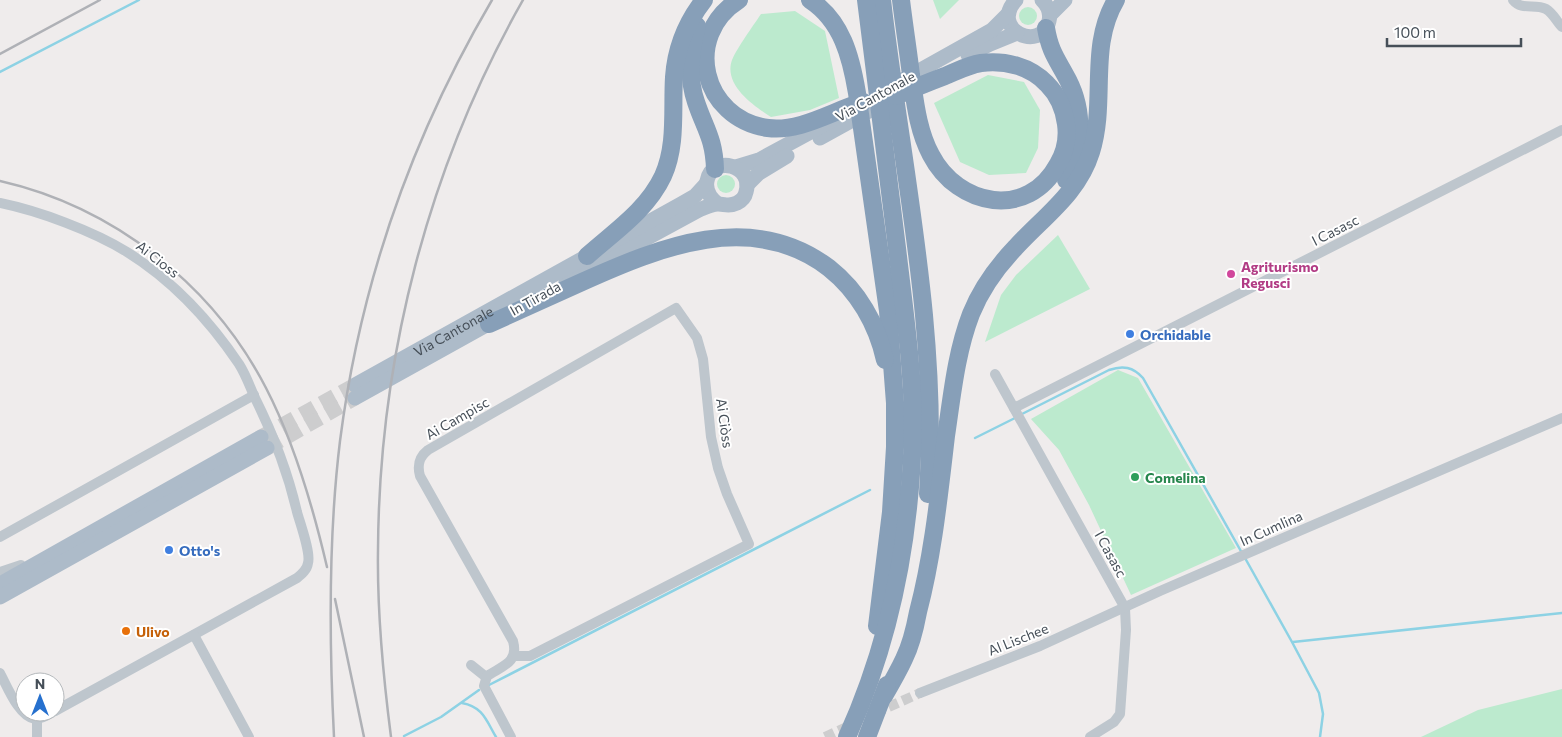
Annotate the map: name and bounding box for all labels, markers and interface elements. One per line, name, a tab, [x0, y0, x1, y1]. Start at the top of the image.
scale bar	[1387, 15, 1521, 47]
text: 100 m	[1394, 23, 1436, 41]
street label: Via Cantonale	[832, 67, 918, 125]
street label: I Casasc	[1309, 211, 1361, 249]
street label: Ai Cioss	[133, 237, 183, 281]
place label: Agriturismo Regusci	[1241, 258, 1319, 291]
marker: Agriturismo Regusci	[1225, 268, 1237, 280]
street label: In Tirada	[507, 277, 563, 319]
street label: Via Cantonale	[410, 302, 496, 360]
place label: Orchidable	[1140, 326, 1211, 343]
marker: Orchidable	[1124, 328, 1136, 340]
street label: Ai Campisc	[422, 393, 492, 443]
street label: Ai Ciòss	[713, 397, 737, 449]
place label: Comelina	[1145, 469, 1206, 486]
marker: Comelina	[1129, 471, 1141, 483]
street label: In Cumlina	[1237, 507, 1305, 549]
street label: I Casasc	[1091, 528, 1131, 580]
place label: Otto's	[179, 542, 221, 559]
marker: Otto's	[163, 544, 175, 556]
street label: Al Lischee	[985, 619, 1051, 659]
place label: Ulivo	[136, 623, 170, 640]
marker: Ulivo	[120, 625, 132, 637]
north arrow	[15, 672, 65, 722]
text: N	[35, 675, 45, 692]

